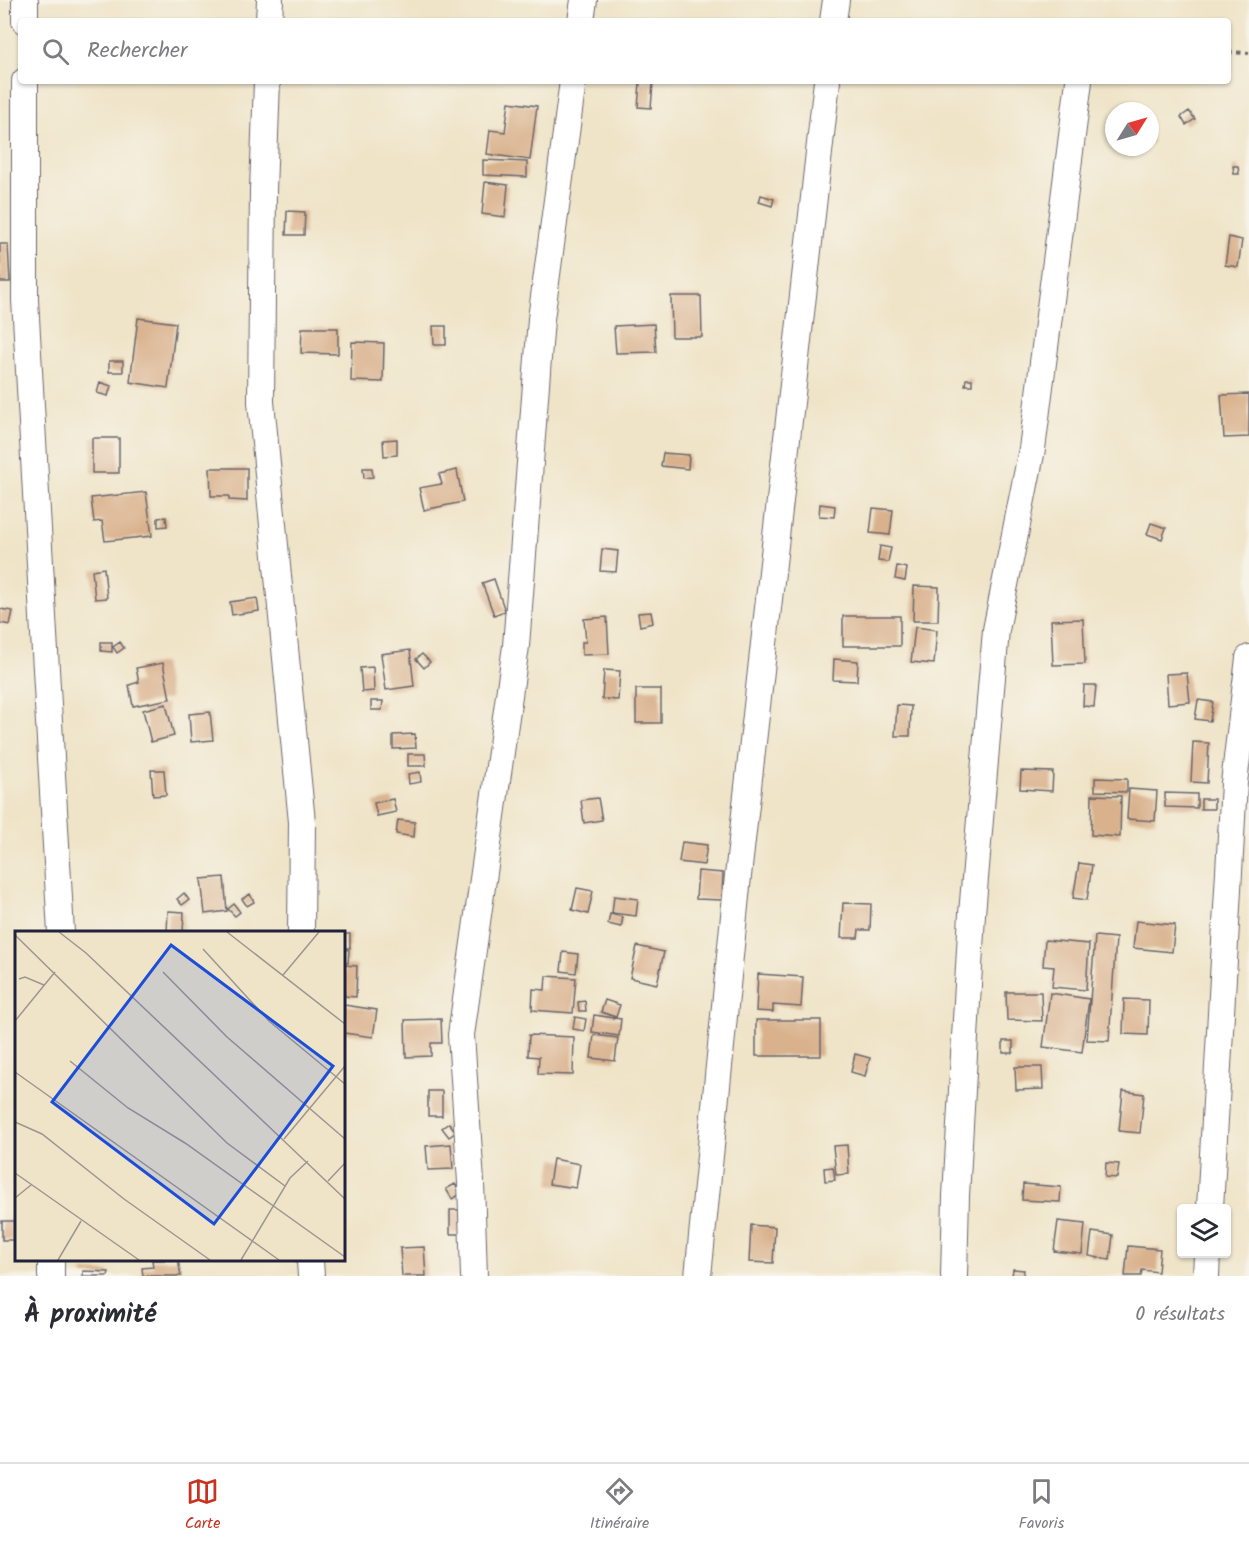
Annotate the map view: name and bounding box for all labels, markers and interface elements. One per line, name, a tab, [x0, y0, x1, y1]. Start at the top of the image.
search box	[18, 18, 1231, 84]
text: Rechercher	[87, 34, 187, 69]
icon: search	[39, 35, 72, 68]
north arrow	[1105, 102, 1159, 156]
inset map	[15, 931, 345, 1261]
map controls	[1177, 1204, 1231, 1258]
button: layers	[1177, 1204, 1231, 1258]
text: À proximité	[24, 1294, 156, 1336]
text: 0 résultats	[1135, 1299, 1225, 1331]
tab: Carte	[185, 1475, 220, 1536]
tab: Itinéraire	[590, 1475, 649, 1536]
tab: Favoris	[1019, 1475, 1064, 1536]

